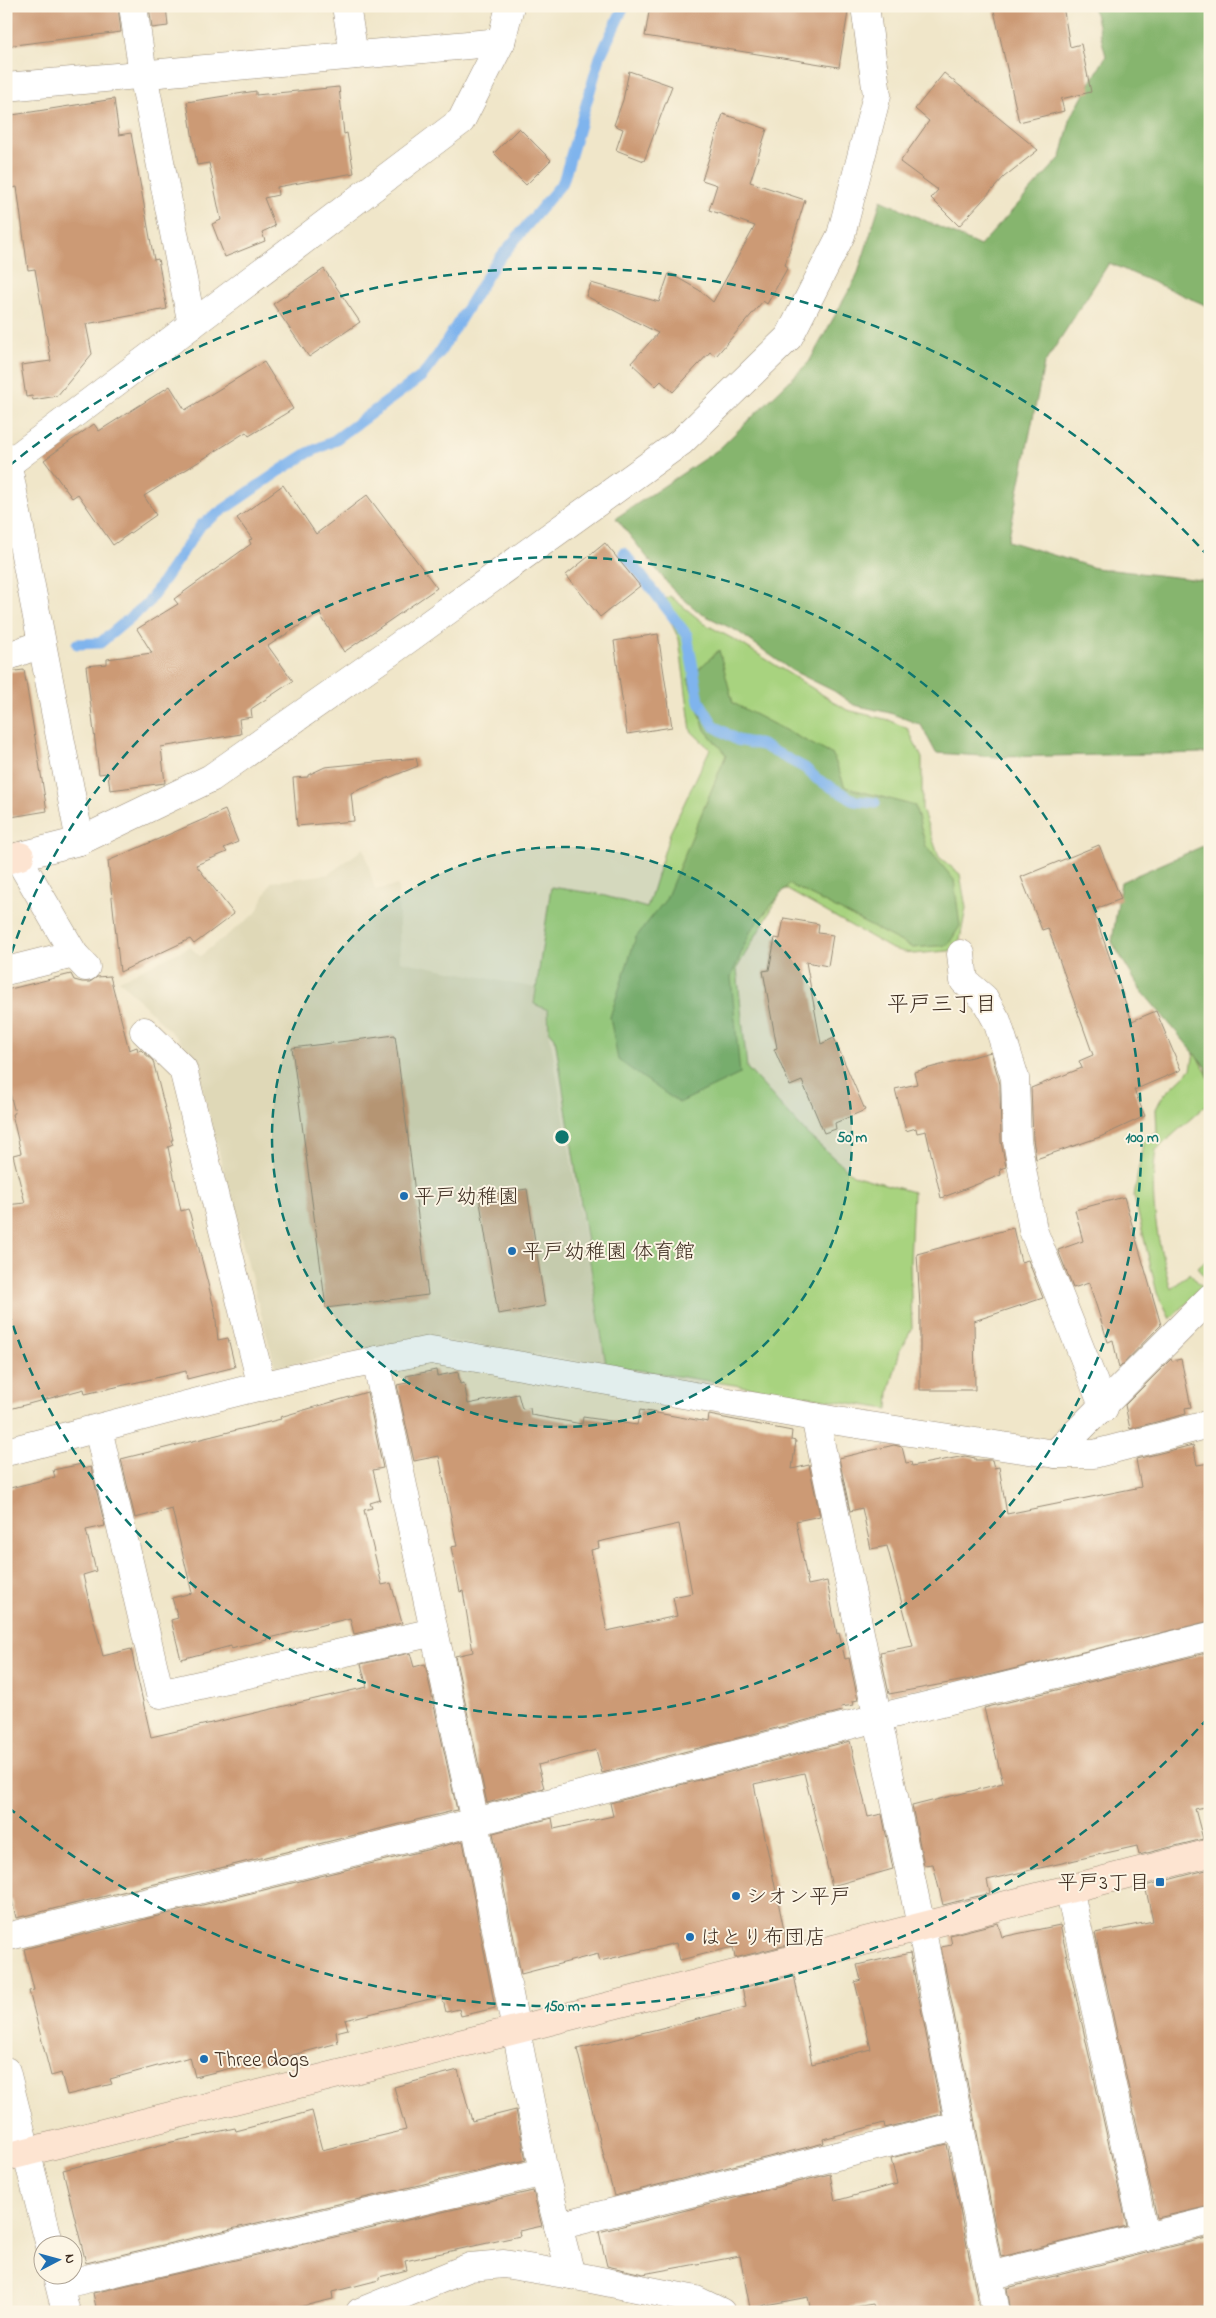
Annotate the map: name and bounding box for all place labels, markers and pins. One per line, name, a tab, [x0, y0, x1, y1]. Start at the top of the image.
centre of rings	[553, 1128, 571, 1146]
place label: 平戸幼稚園	[414, 1183, 519, 1213]
marker: 平戸幼稚園	[398, 1190, 410, 1202]
place label: 平戸幼稚園 体育館	[522, 1238, 695, 1268]
marker: 平戸幼稚園 体育館	[506, 1245, 518, 1257]
place label: 平戸3丁目	[1057, 1869, 1150, 1899]
marker: 平戸3丁目	[1154, 1876, 1166, 1888]
place label: シオン平戸	[746, 1883, 851, 1913]
marker: シオン平戸	[730, 1890, 742, 1902]
place label: はとり布団店	[700, 1924, 826, 1954]
marker: はとり布団店	[684, 1931, 696, 1943]
place label: Three dogs	[214, 2046, 309, 2078]
marker: Three dogs	[198, 2053, 210, 2065]

